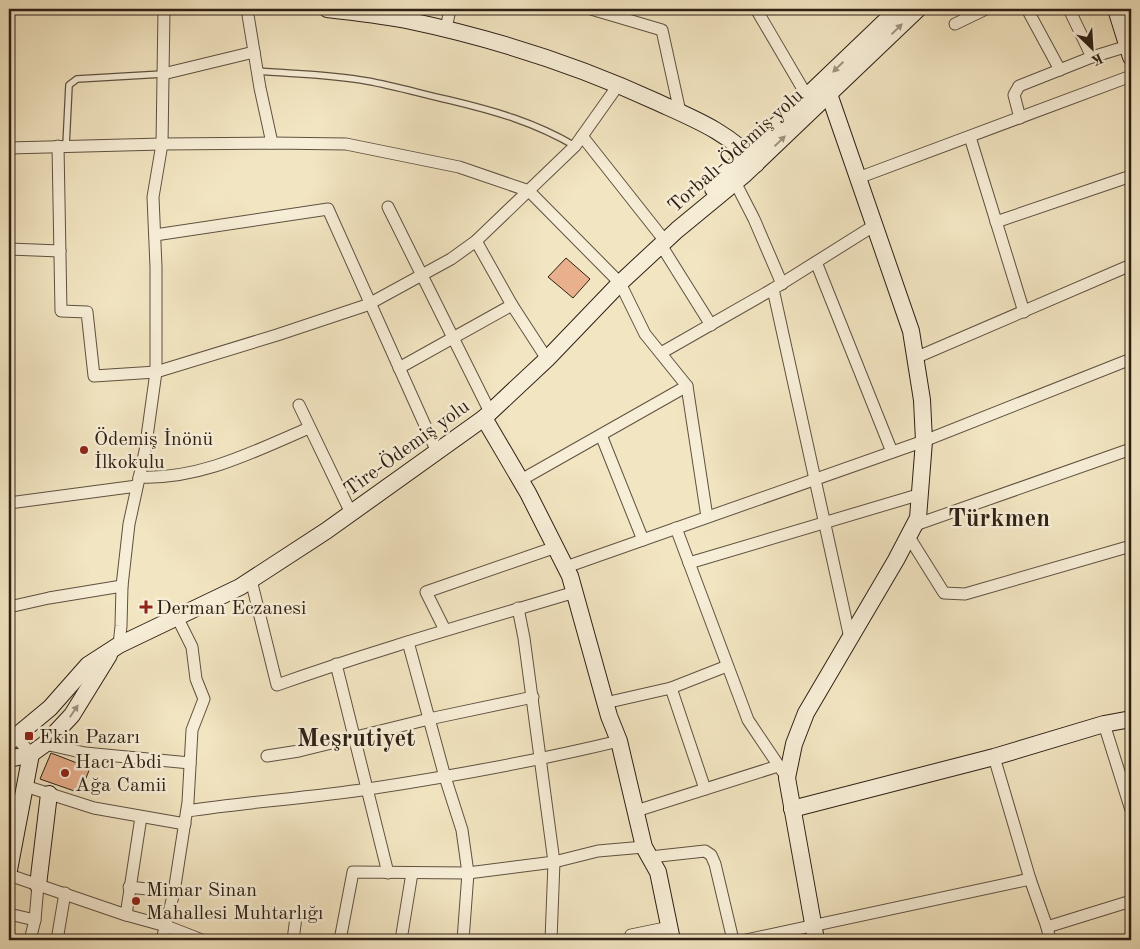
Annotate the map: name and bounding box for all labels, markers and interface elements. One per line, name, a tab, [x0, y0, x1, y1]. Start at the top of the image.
north arrow	[1068, 22, 1118, 72]
one-way arrow	[891, 23, 903, 35]
text: K	[1089, 50, 1105, 68]
one-way arrow	[832, 61, 844, 73]
street label: Torbalı-Ödemiş yolu	[663, 83, 808, 217]
one-way arrow	[773, 135, 785, 147]
street label: Tire-Ödemiş yolu	[339, 394, 474, 501]
place label: Ödemiş İnönü İlkokulu	[94, 427, 214, 473]
marker: Ödemiş İnönü İlkokulu	[78, 444, 90, 456]
district label: Türkmen	[948, 507, 1050, 532]
place label: Derman Eczanesi	[156, 599, 306, 619]
marker: Derman Eczanesi	[140, 601, 152, 613]
one-way arrow	[69, 705, 79, 718]
district label: Meşrutiyet	[297, 727, 415, 752]
place label: Ekin Pazarı	[39, 728, 140, 748]
marker: Ekin Pazarı	[23, 730, 35, 742]
place label: Hacı Abdi Ağa Camii	[75, 753, 167, 796]
marker: Hacı Abdi Ağa Camii	[59, 767, 71, 779]
place label: Mimar Sinan Mahallesi Muhtarlığı	[146, 881, 323, 924]
marker: Mimar Sinan Mahallesi Muhtarlığı	[130, 895, 142, 907]

